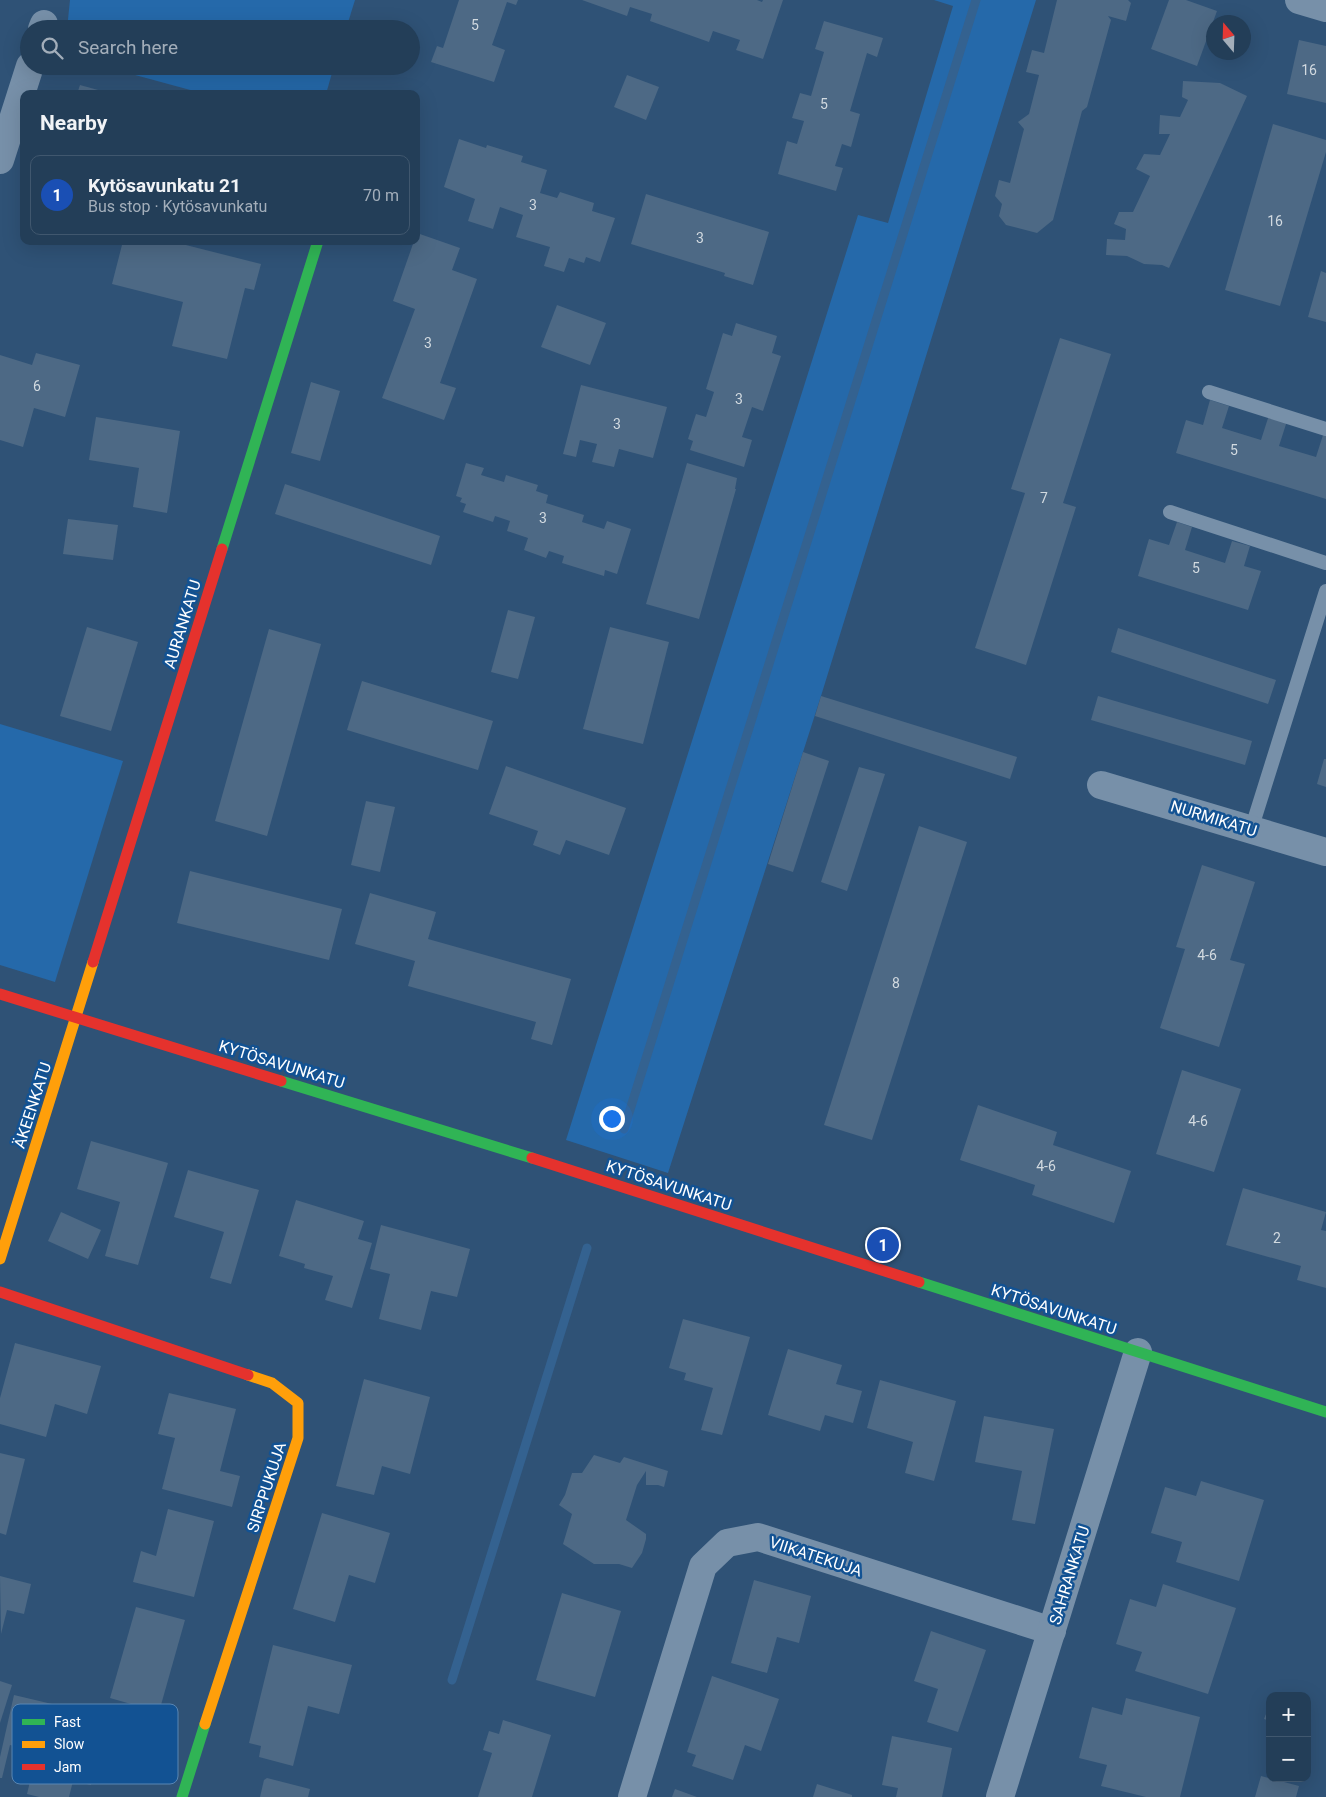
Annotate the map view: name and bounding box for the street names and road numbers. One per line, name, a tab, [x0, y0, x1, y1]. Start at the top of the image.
street label: AURANKATU	[160, 577, 205, 671]
street label: NURMIKATU	[1168, 796, 1259, 841]
street label: KYTÖSAVUNKATU	[217, 1036, 347, 1093]
street label: ÄKEENKATU	[10, 1060, 55, 1151]
street label: KYTÖSAVUNKATU	[604, 1156, 734, 1215]
street label: KYTÖSAVUNKATU	[989, 1280, 1119, 1339]
street label: SIRPPUKUJA	[243, 1439, 290, 1535]
street label: SAHRANKATU	[1045, 1523, 1094, 1627]
street label: VIIKATEKUJA	[767, 1533, 865, 1581]

